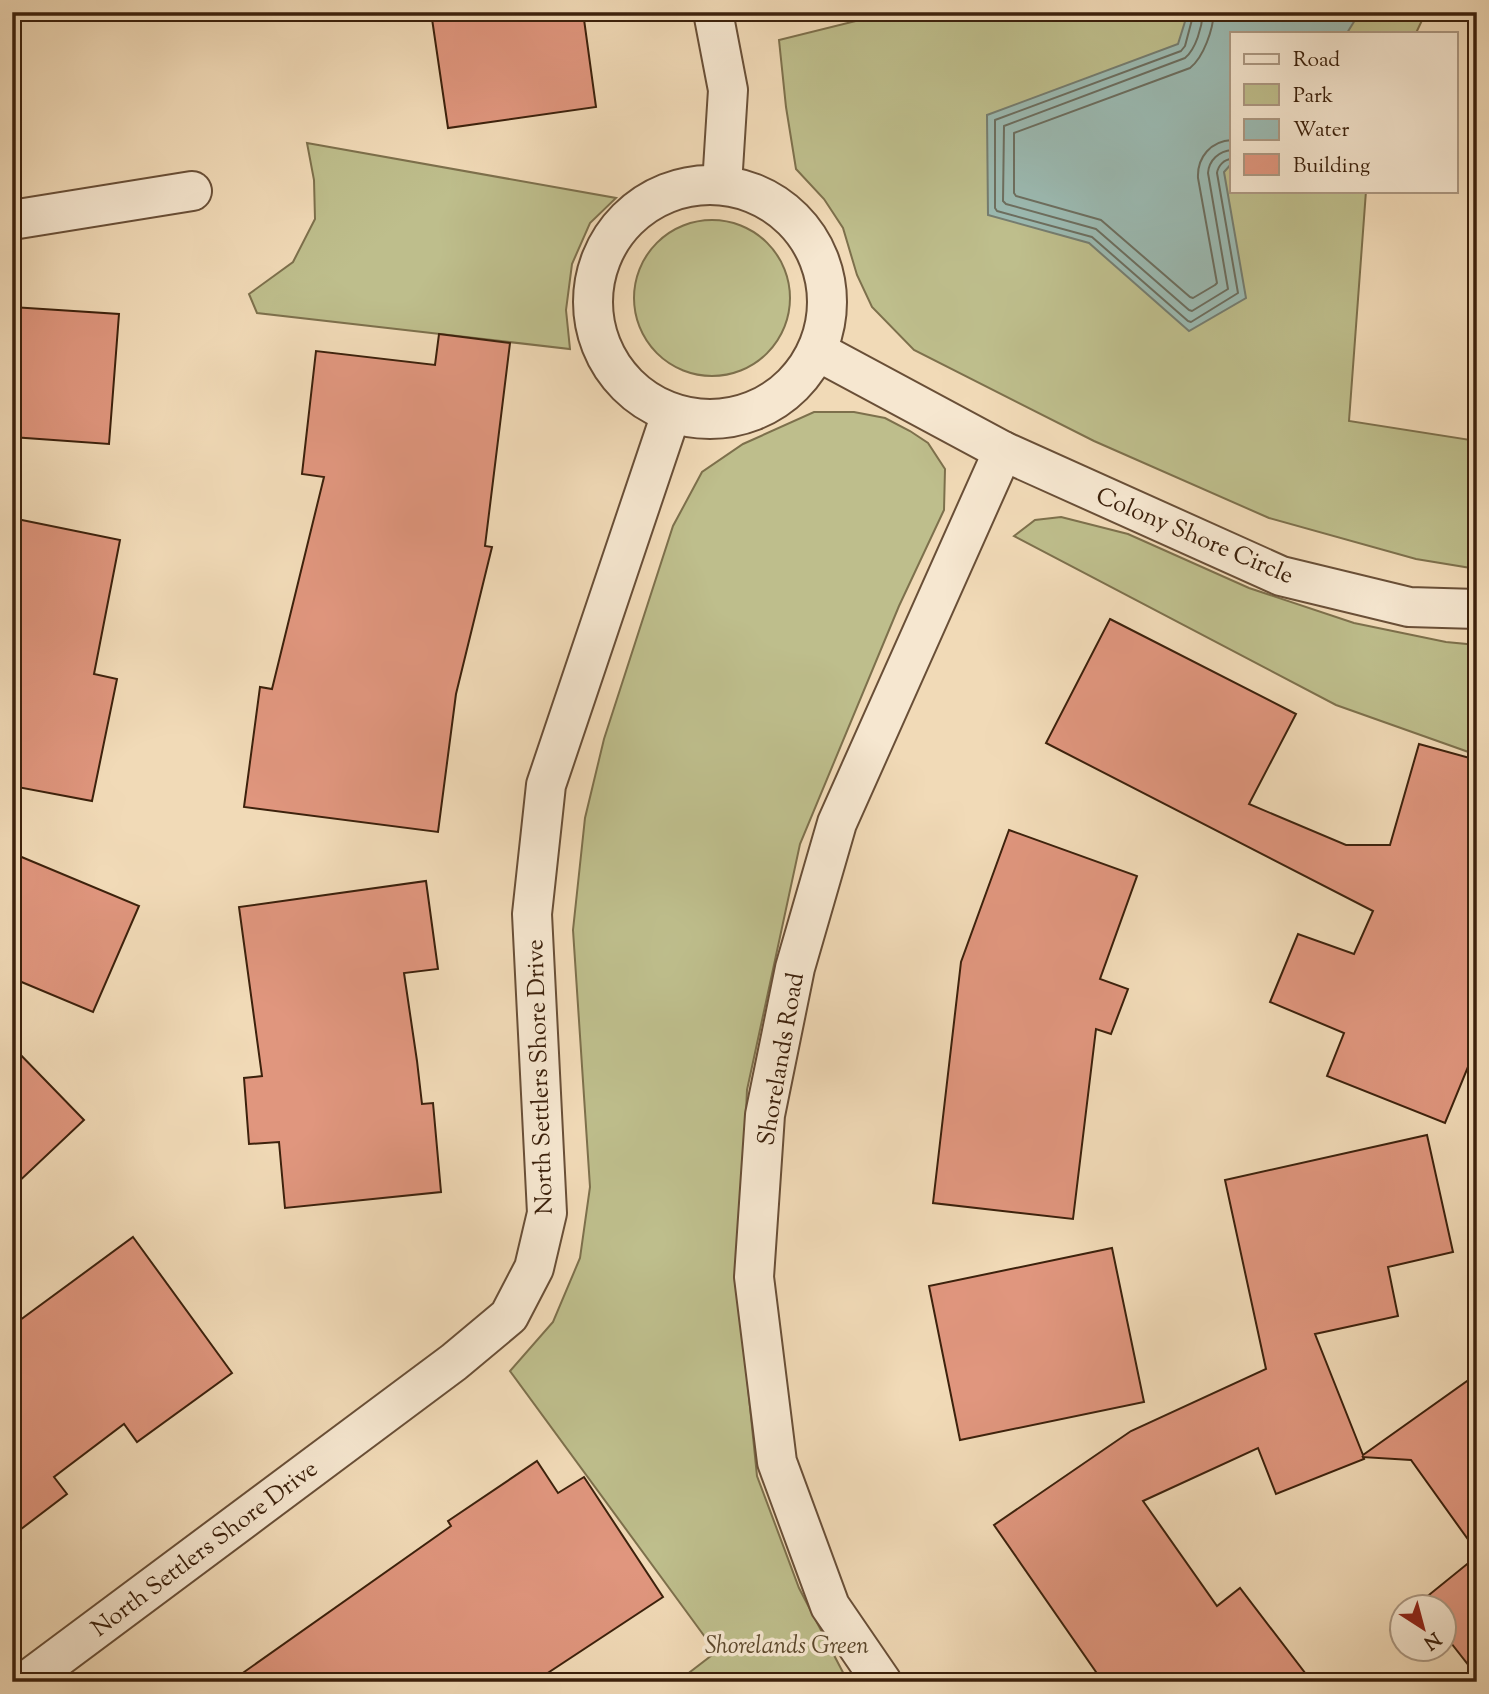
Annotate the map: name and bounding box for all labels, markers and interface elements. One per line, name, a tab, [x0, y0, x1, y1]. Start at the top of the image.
legend	[1230, 32, 1458, 192]
text: Road	[1293, 46, 1340, 76]
text: Park	[1293, 82, 1334, 112]
text: Water	[1293, 116, 1350, 146]
text: Building	[1293, 152, 1370, 182]
street label: Colony Shore Circle	[1090, 480, 1298, 594]
street label: North Settlers Shore Drive	[519, 939, 563, 1215]
street label: Shorelands Road	[750, 970, 814, 1149]
street label: North Settlers Shore Drive	[85, 1453, 326, 1646]
north arrow	[1388, 1592, 1458, 1662]
text: N	[1417, 1624, 1446, 1655]
park label: Shorelands Green	[705, 1630, 869, 1664]

